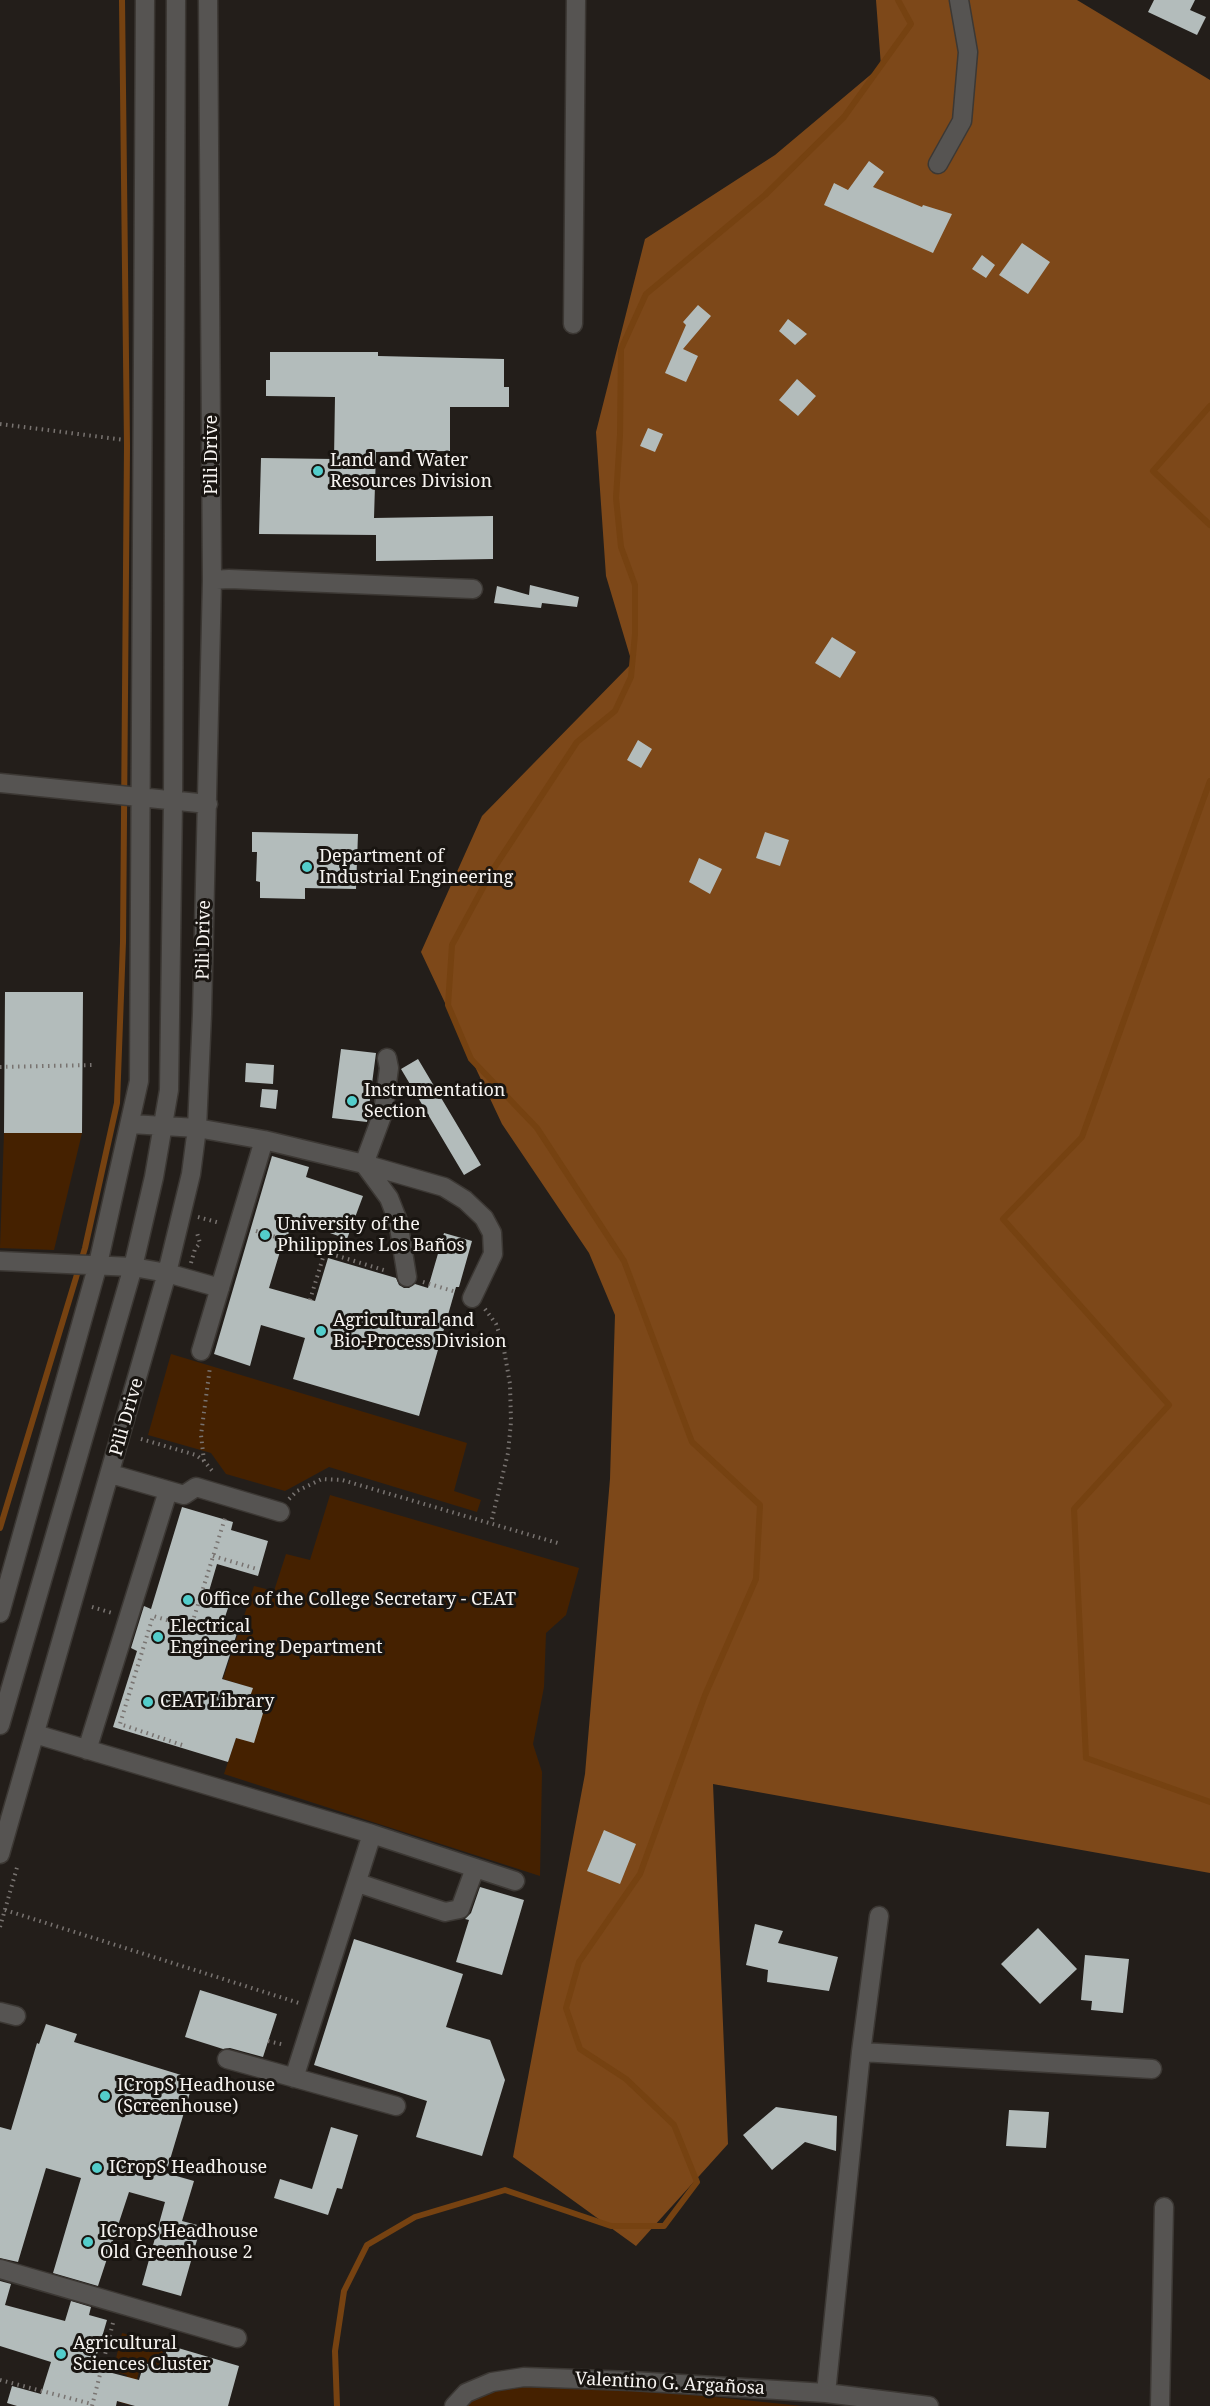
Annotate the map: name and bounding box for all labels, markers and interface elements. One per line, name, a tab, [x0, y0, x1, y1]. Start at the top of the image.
street label: Pili Drive	[201, 415, 223, 495]
place label: Land and Water Resources Division	[330, 450, 492, 492]
marker: Land and Water Resources Division	[311, 464, 325, 478]
place label: Department of Industrial Engineering	[319, 846, 513, 888]
marker: Department of Industrial Engineering	[300, 860, 314, 874]
street label: Pili Drive	[193, 900, 215, 980]
place label: Instrumentation Section	[364, 1080, 505, 1122]
marker: Instrumentation Section	[345, 1094, 359, 1108]
place label: University of the Philippines Los Baños	[277, 1214, 465, 1256]
marker: University of the Philippines Los Baños	[258, 1228, 272, 1242]
place label: Agricultural and Bio-Process Division	[333, 1310, 507, 1352]
marker: Agricultural and Bio-Process Division	[314, 1324, 328, 1338]
street label: Pili Drive	[106, 1376, 148, 1458]
place label: Office of the College Secretary - CEAT	[200, 1589, 516, 1611]
marker: Office of the College Secretary - CEAT	[181, 1593, 195, 1607]
place label: Electrical Engineering Department	[170, 1616, 383, 1658]
marker: Electrical Engineering Department	[151, 1630, 165, 1644]
place label: CEAT Library	[160, 1691, 275, 1713]
marker: CEAT Library	[141, 1695, 155, 1709]
place label: ICropS Headhouse (Screenhouse)	[117, 2075, 275, 2118]
marker: ICropS Headhouse (Screenhouse)	[98, 2089, 112, 2103]
place label: ICropS Headhouse	[109, 2157, 267, 2179]
marker: ICropS Headhouse	[90, 2161, 104, 2175]
place label: ICropS Headhouse Old Greenhouse 2	[100, 2221, 258, 2264]
marker: ICropS Headhouse Old Greenhouse 2	[81, 2235, 95, 2249]
place label: Agricultural Sciences Cluster	[73, 2333, 211, 2376]
marker: Agricultural Sciences Cluster	[54, 2347, 68, 2361]
street label: Valentino G. Argañosa	[575, 2368, 765, 2400]

